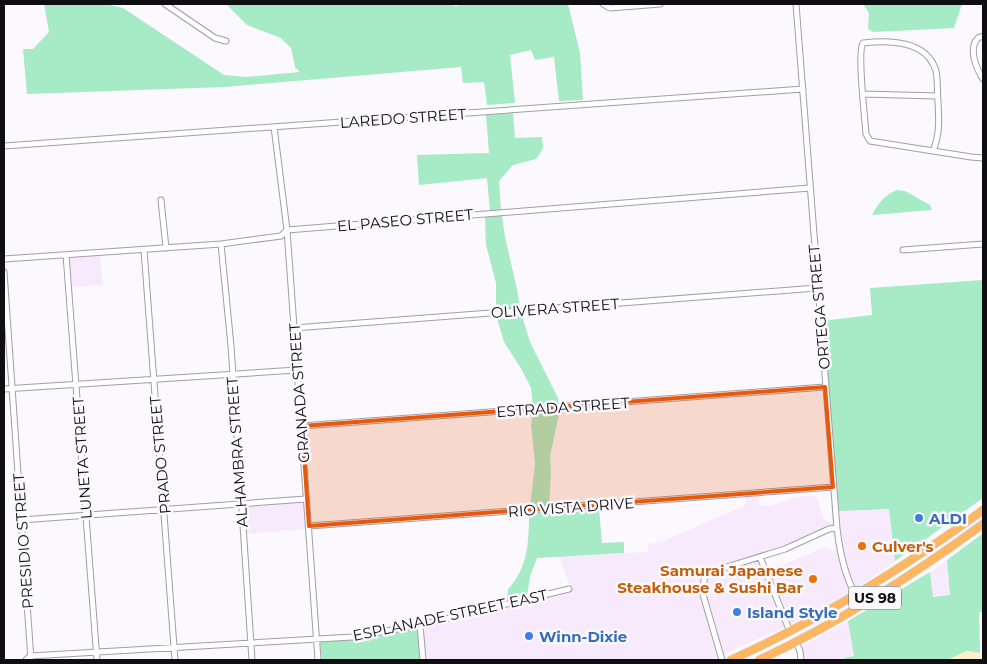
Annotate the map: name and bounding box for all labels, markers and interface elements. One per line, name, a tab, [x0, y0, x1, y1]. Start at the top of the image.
street label: LAREDO STREET	[339, 104, 467, 132]
street label: EL PASEO STREET	[336, 205, 474, 235]
street label: ORTEGA STREET	[804, 243, 834, 370]
street label: OLIVERA STREET	[490, 294, 620, 322]
street label: GRANADA STREET	[285, 322, 313, 464]
street label: ALHAMBRA STREET	[222, 376, 252, 528]
street label: ESTRADA STREET	[496, 393, 631, 421]
street label: PRADO STREET	[145, 395, 175, 515]
street label: LUNETA STREET	[68, 396, 96, 520]
street label: PRESIDIO STREET	[9, 472, 37, 609]
street label: RIO VISTA DRIVE	[507, 493, 635, 521]
place label: ALDI	[928, 509, 967, 528]
marker: ALDI	[913, 512, 925, 524]
place label: Culver's	[872, 537, 934, 556]
marker: Culver's	[856, 540, 868, 552]
place label: Samurai Japanese Steakhouse & Sushi Bar	[617, 561, 804, 597]
marker: Samurai Japanese Steakhouse & Sushi Bar	[807, 573, 819, 585]
street label: ESPLANADE STREET EAST	[351, 585, 549, 645]
road number: US 98	[849, 586, 901, 610]
place label: Island Style	[747, 603, 837, 622]
marker: Island Style	[731, 606, 743, 618]
place label: Winn-Dixie	[539, 627, 627, 646]
marker: Winn-Dixie	[523, 630, 535, 642]

